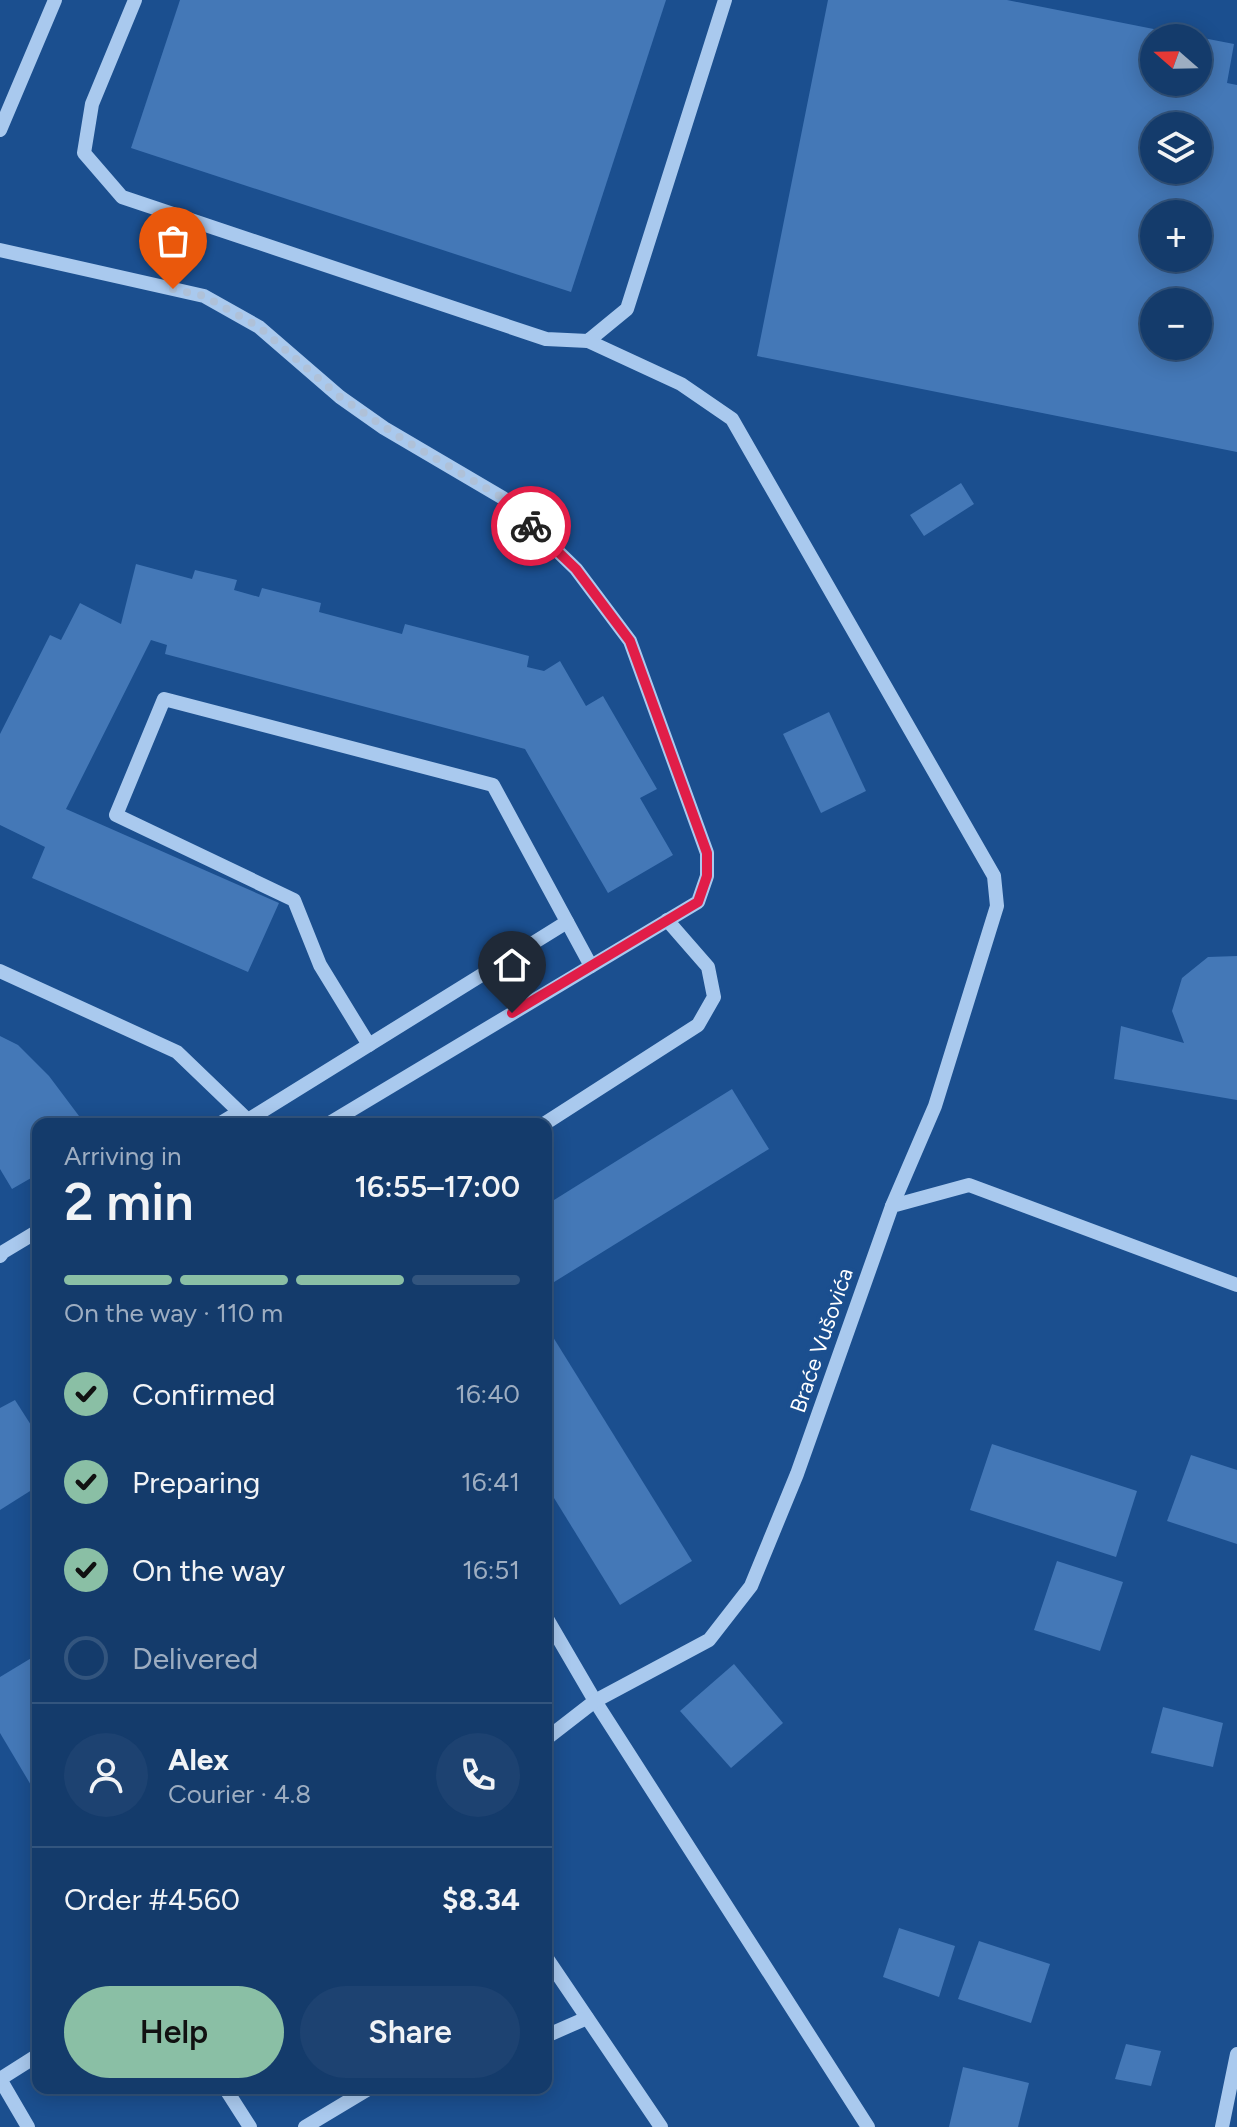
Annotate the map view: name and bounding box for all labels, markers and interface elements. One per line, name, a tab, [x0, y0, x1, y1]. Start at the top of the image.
north arrow	[1140, 24, 1212, 96]
map controls	[1140, 24, 1212, 360]
button: layers	[1140, 112, 1212, 184]
button: +	[1140, 200, 1212, 272]
pin	[139, 207, 207, 289]
icon: bag	[151, 219, 195, 263]
button: −	[1140, 288, 1212, 360]
courier	[491, 486, 571, 566]
icon: bike	[509, 504, 553, 548]
pin	[478, 931, 546, 1013]
icon: home	[490, 943, 534, 987]
text: Arriving in	[64, 1140, 182, 1172]
text: 16:55–17:00	[354, 1168, 520, 1205]
text: 2 min	[64, 1171, 193, 1233]
street label: Braće Vušovića	[784, 1264, 859, 1416]
text: On the way · 110 m	[64, 1297, 283, 1329]
icon: check	[64, 1372, 108, 1416]
text: Confirmed	[132, 1376, 275, 1413]
text: 16:40	[455, 1378, 520, 1410]
icon: check	[64, 1460, 108, 1504]
text: Preparing	[132, 1464, 260, 1501]
text: 16:41	[461, 1466, 520, 1498]
icon: check	[64, 1548, 108, 1592]
text: On the way	[132, 1552, 285, 1589]
text: 16:51	[462, 1554, 520, 1586]
text: Delivered	[132, 1640, 258, 1677]
button: person	[64, 1733, 148, 1817]
button: phone	[436, 1733, 520, 1817]
text: Alex	[168, 1741, 229, 1778]
text: Courier · 4.8	[168, 1778, 311, 1810]
text: Order #4560	[64, 1881, 240, 1918]
text: $8.34	[442, 1881, 520, 1918]
button: Help	[64, 1986, 284, 2078]
button: Share	[300, 1986, 520, 2078]

